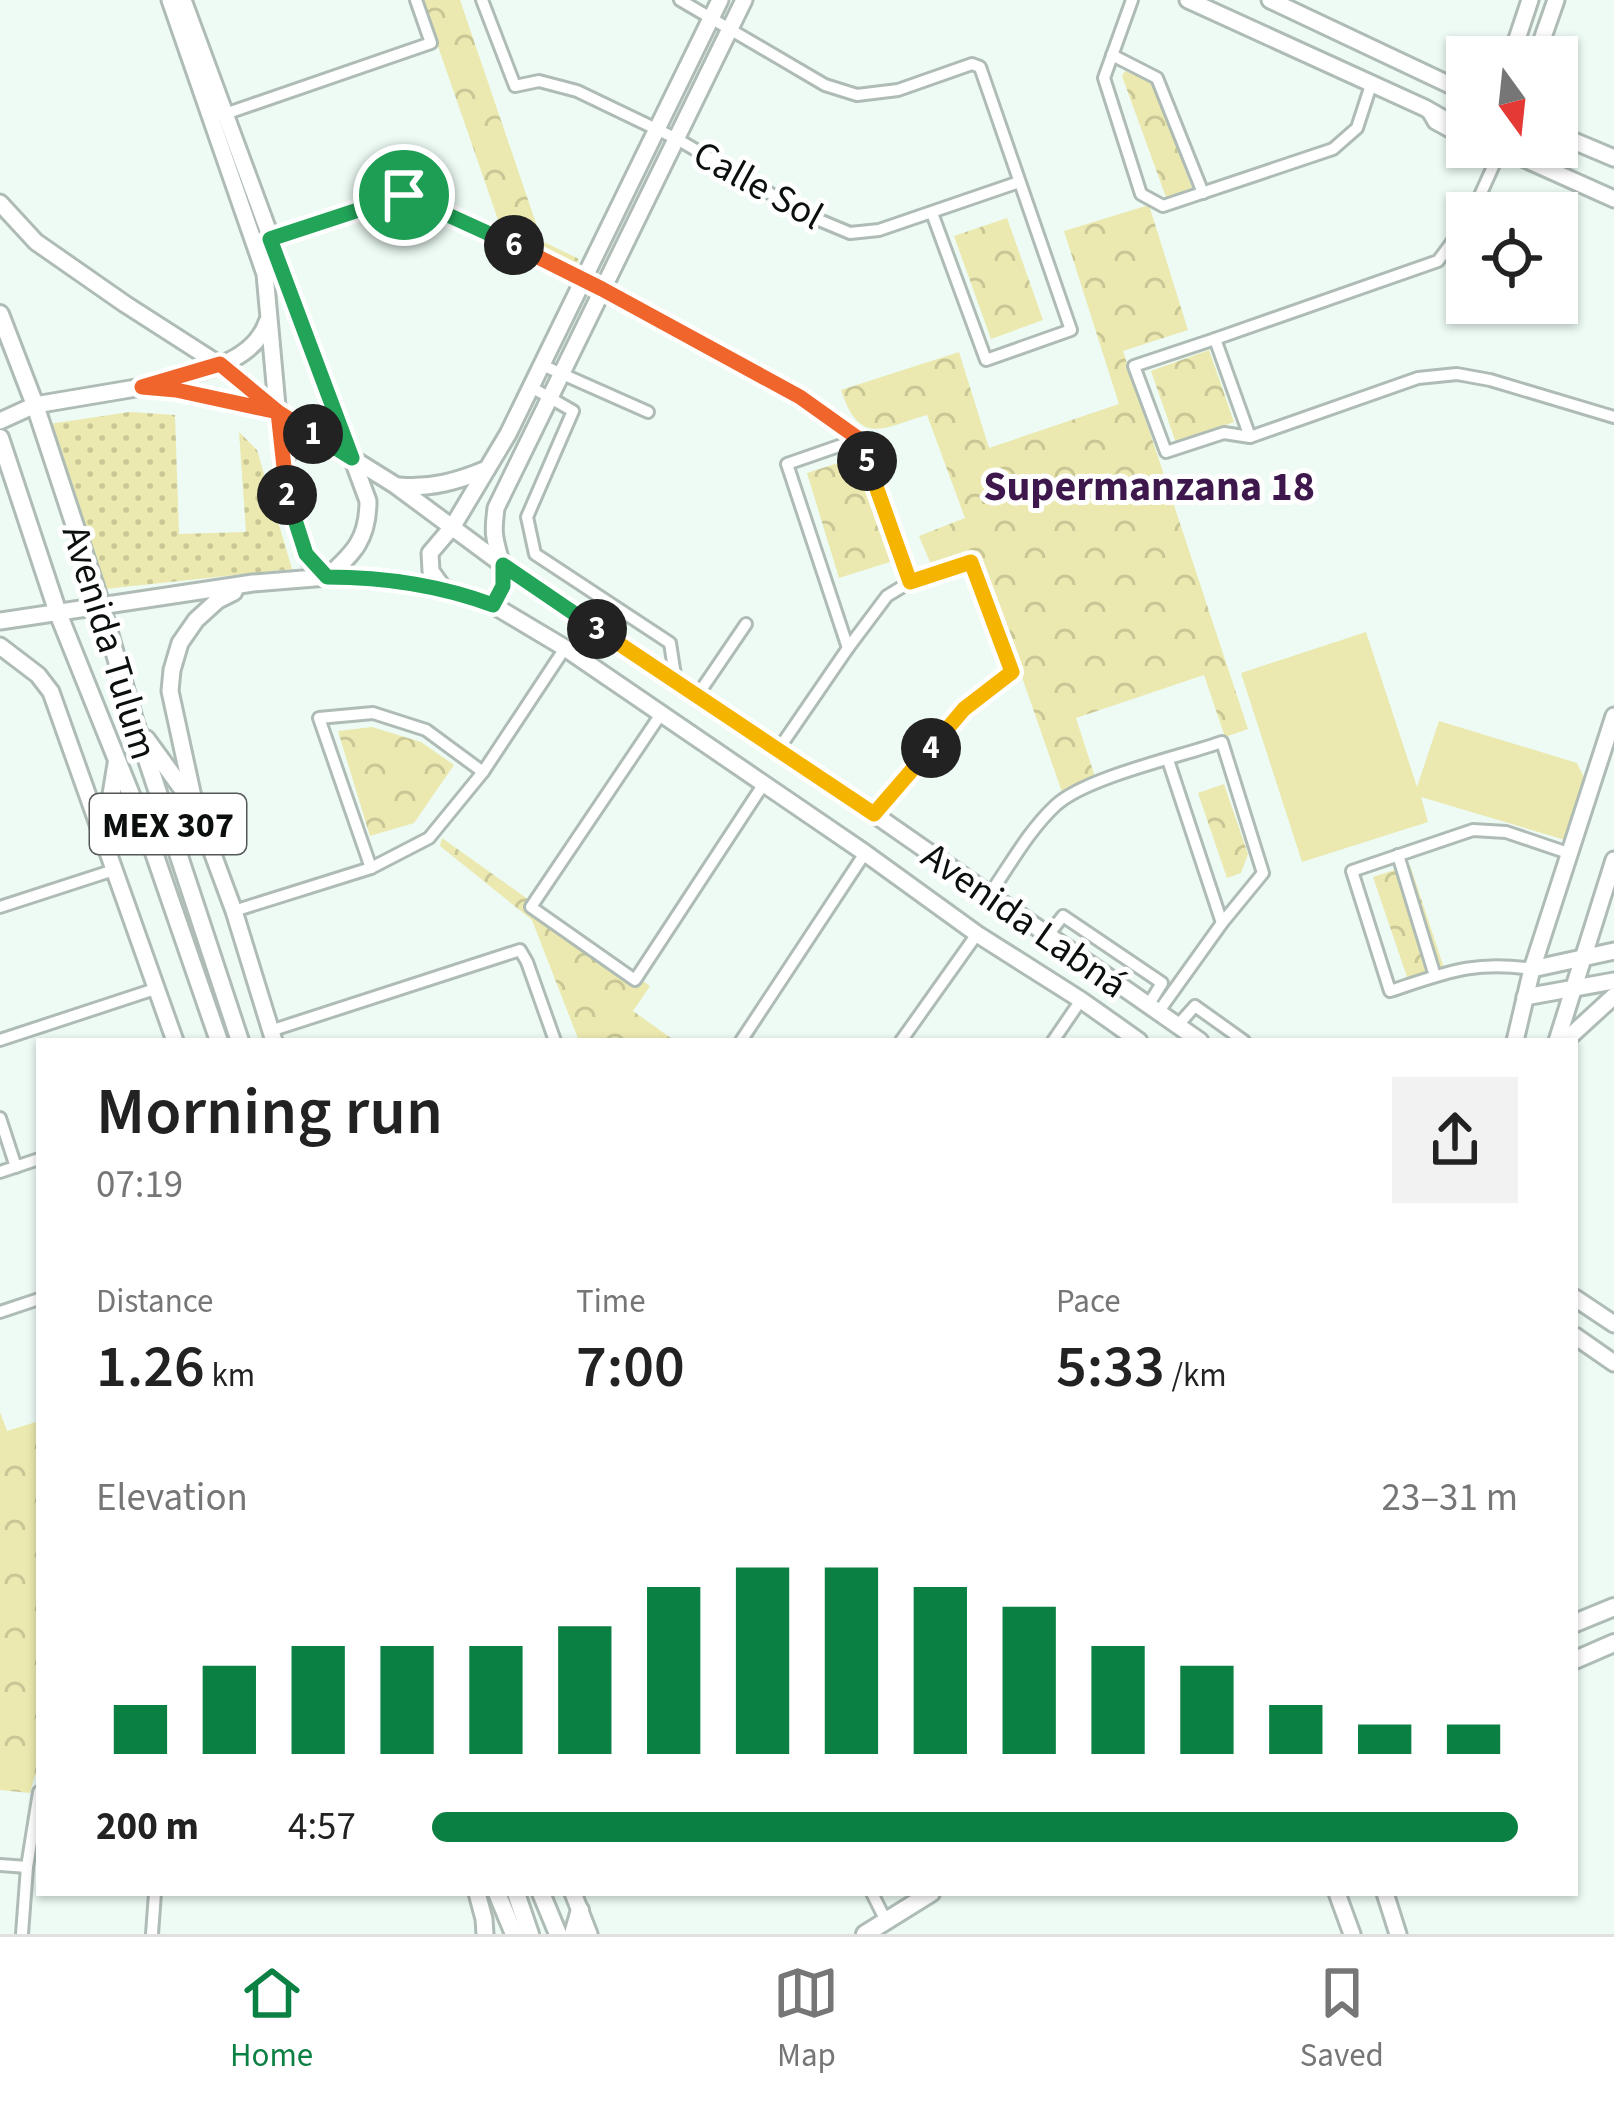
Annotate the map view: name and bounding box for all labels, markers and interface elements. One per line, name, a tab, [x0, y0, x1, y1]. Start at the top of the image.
north arrow	[1446, 36, 1578, 168]
map controls	[1446, 36, 1578, 324]
street label: Calle Sol	[683, 127, 833, 244]
pin	[353, 144, 455, 246]
icon: arrive	[371, 162, 437, 228]
button: locate	[1446, 192, 1578, 324]
pin: 6	[484, 215, 544, 275]
text: 6	[505, 221, 523, 268]
pin: 1	[283, 404, 343, 464]
text: 1	[304, 410, 322, 457]
pin: 5	[837, 431, 897, 491]
text: 5	[858, 437, 876, 484]
district label: Supermanzana 18	[983, 457, 1315, 517]
pin: 2	[257, 465, 317, 525]
text: 2	[278, 471, 296, 518]
street label: Avenida Tulum	[47, 519, 171, 767]
pin: 3	[567, 599, 627, 659]
text: 3	[588, 605, 606, 652]
pin: 4	[901, 718, 961, 778]
text: 4	[922, 724, 940, 771]
road number: MEX 307	[90, 794, 246, 854]
street label: Avenida Labná	[910, 829, 1138, 1012]
text: Morning run	[96, 1065, 443, 1159]
button: share	[1392, 1077, 1518, 1203]
text: 07:19	[96, 1157, 183, 1213]
text: Distance	[96, 1278, 213, 1325]
text: Time	[576, 1278, 646, 1325]
text: Pace	[1056, 1278, 1121, 1325]
text: 1.26	[96, 1325, 205, 1410]
text: 7:00	[576, 1325, 685, 1410]
text: 5:33	[1056, 1325, 1165, 1410]
text: km	[205, 1352, 255, 1399]
text: /km	[1165, 1352, 1227, 1399]
text: Elevation	[96, 1470, 248, 1526]
text: 23–31 m	[1382, 1470, 1518, 1526]
text: 200 m	[96, 1799, 199, 1855]
text: 4:57	[288, 1799, 356, 1855]
tab: Home	[230, 1960, 313, 2079]
tab: Map	[773, 1960, 839, 2079]
tab: Saved	[1300, 1960, 1384, 2079]

